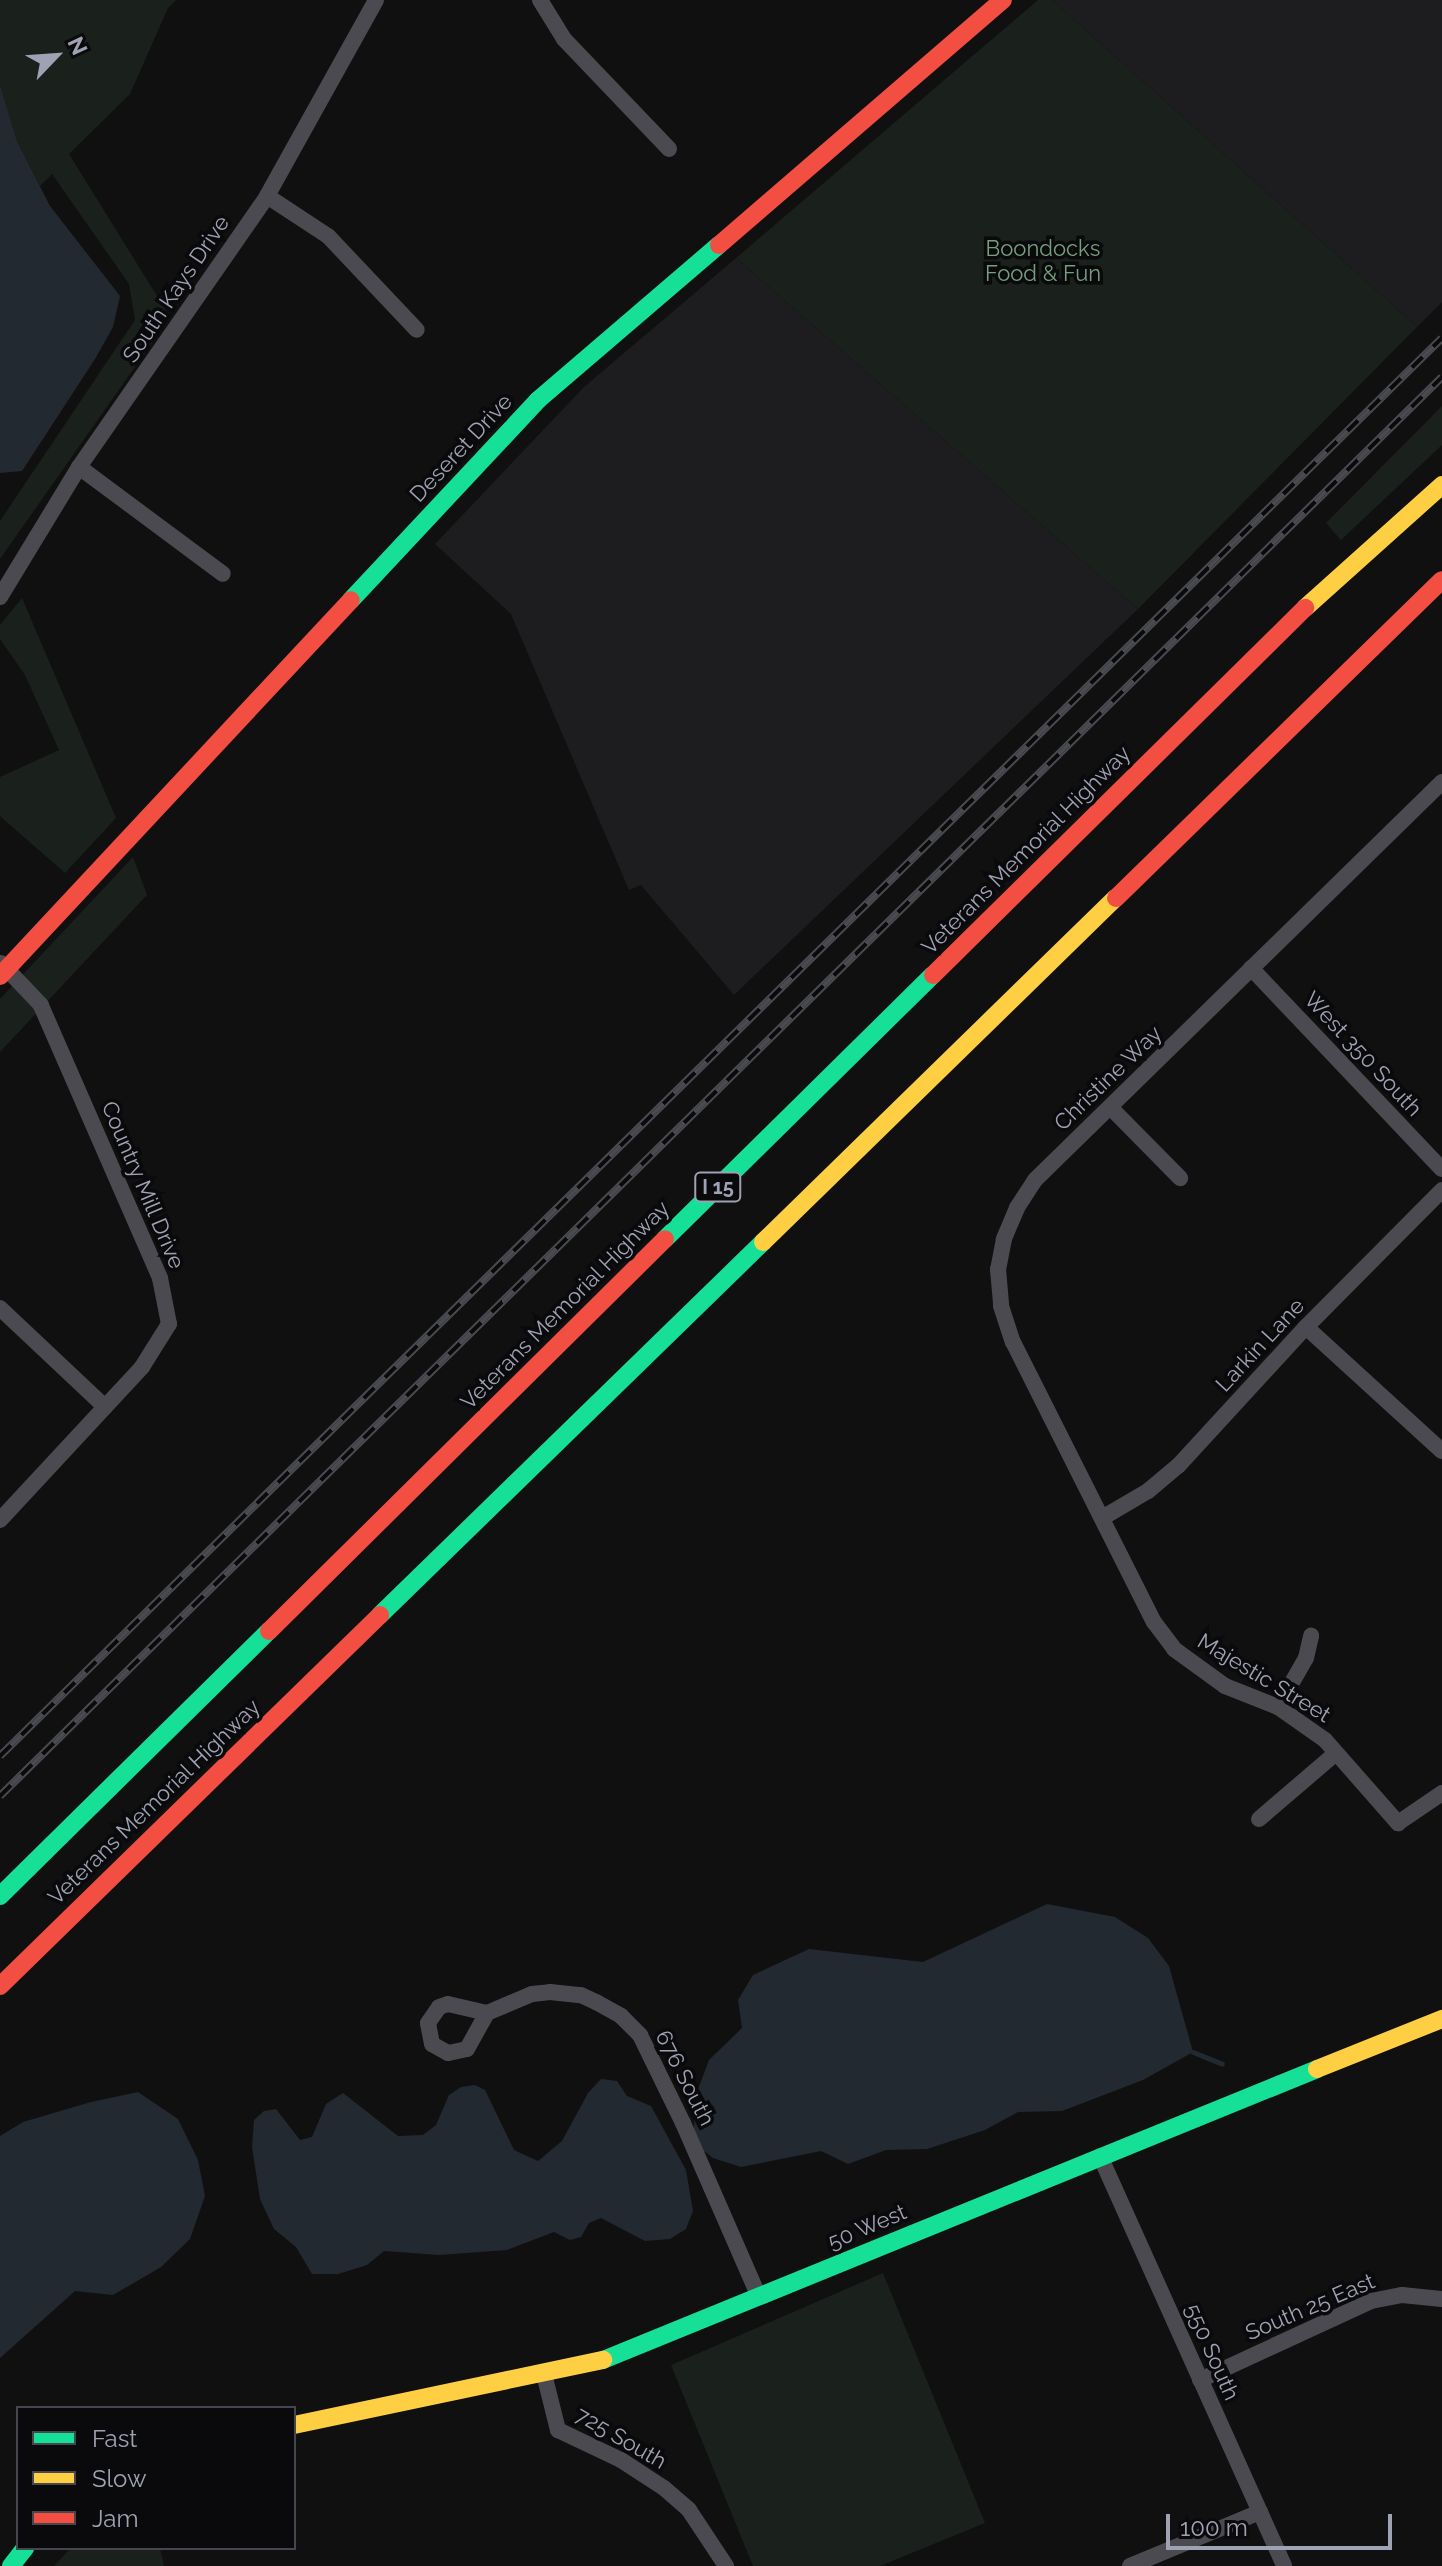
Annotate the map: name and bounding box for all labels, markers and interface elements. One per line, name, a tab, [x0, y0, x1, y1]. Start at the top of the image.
north arrow	[16, 16, 96, 96]
text: N	[62, 33, 93, 59]
street label: South Kays Drive	[117, 211, 235, 367]
park label: Boondocks Food & Fun	[985, 235, 1101, 286]
street label: Deseret Drive	[404, 389, 518, 507]
street label: Veterans Memorial Highway	[916, 740, 1136, 960]
street label: West 350 South	[1299, 986, 1427, 1122]
street label: Christine Way	[1048, 1020, 1168, 1136]
street label: Country Mill Drive	[96, 1097, 190, 1273]
road number: I 15	[694, 1171, 742, 1203]
street label: Veterans Memorial Highway	[455, 1195, 675, 1415]
street label: Larkin Lane	[1210, 1293, 1310, 1397]
street label: Majestic Street	[1193, 1628, 1335, 1728]
street label: Veterans Memorial Highway	[42, 1694, 266, 1910]
street label: 676 South	[650, 2026, 720, 2130]
street label: 50 West	[823, 2199, 911, 2255]
street label: South 25 East	[1241, 2268, 1379, 2346]
street label: 550 South	[1179, 2300, 1245, 2404]
street label: 725 South	[571, 2401, 671, 2475]
legend	[16, 2406, 296, 2550]
text: Fast	[92, 2424, 137, 2453]
text: Slow	[92, 2464, 146, 2493]
scale bar	[1170, 2498, 1396, 2548]
text: Jam	[92, 2504, 138, 2533]
text: 100 m	[1180, 2513, 1248, 2542]

